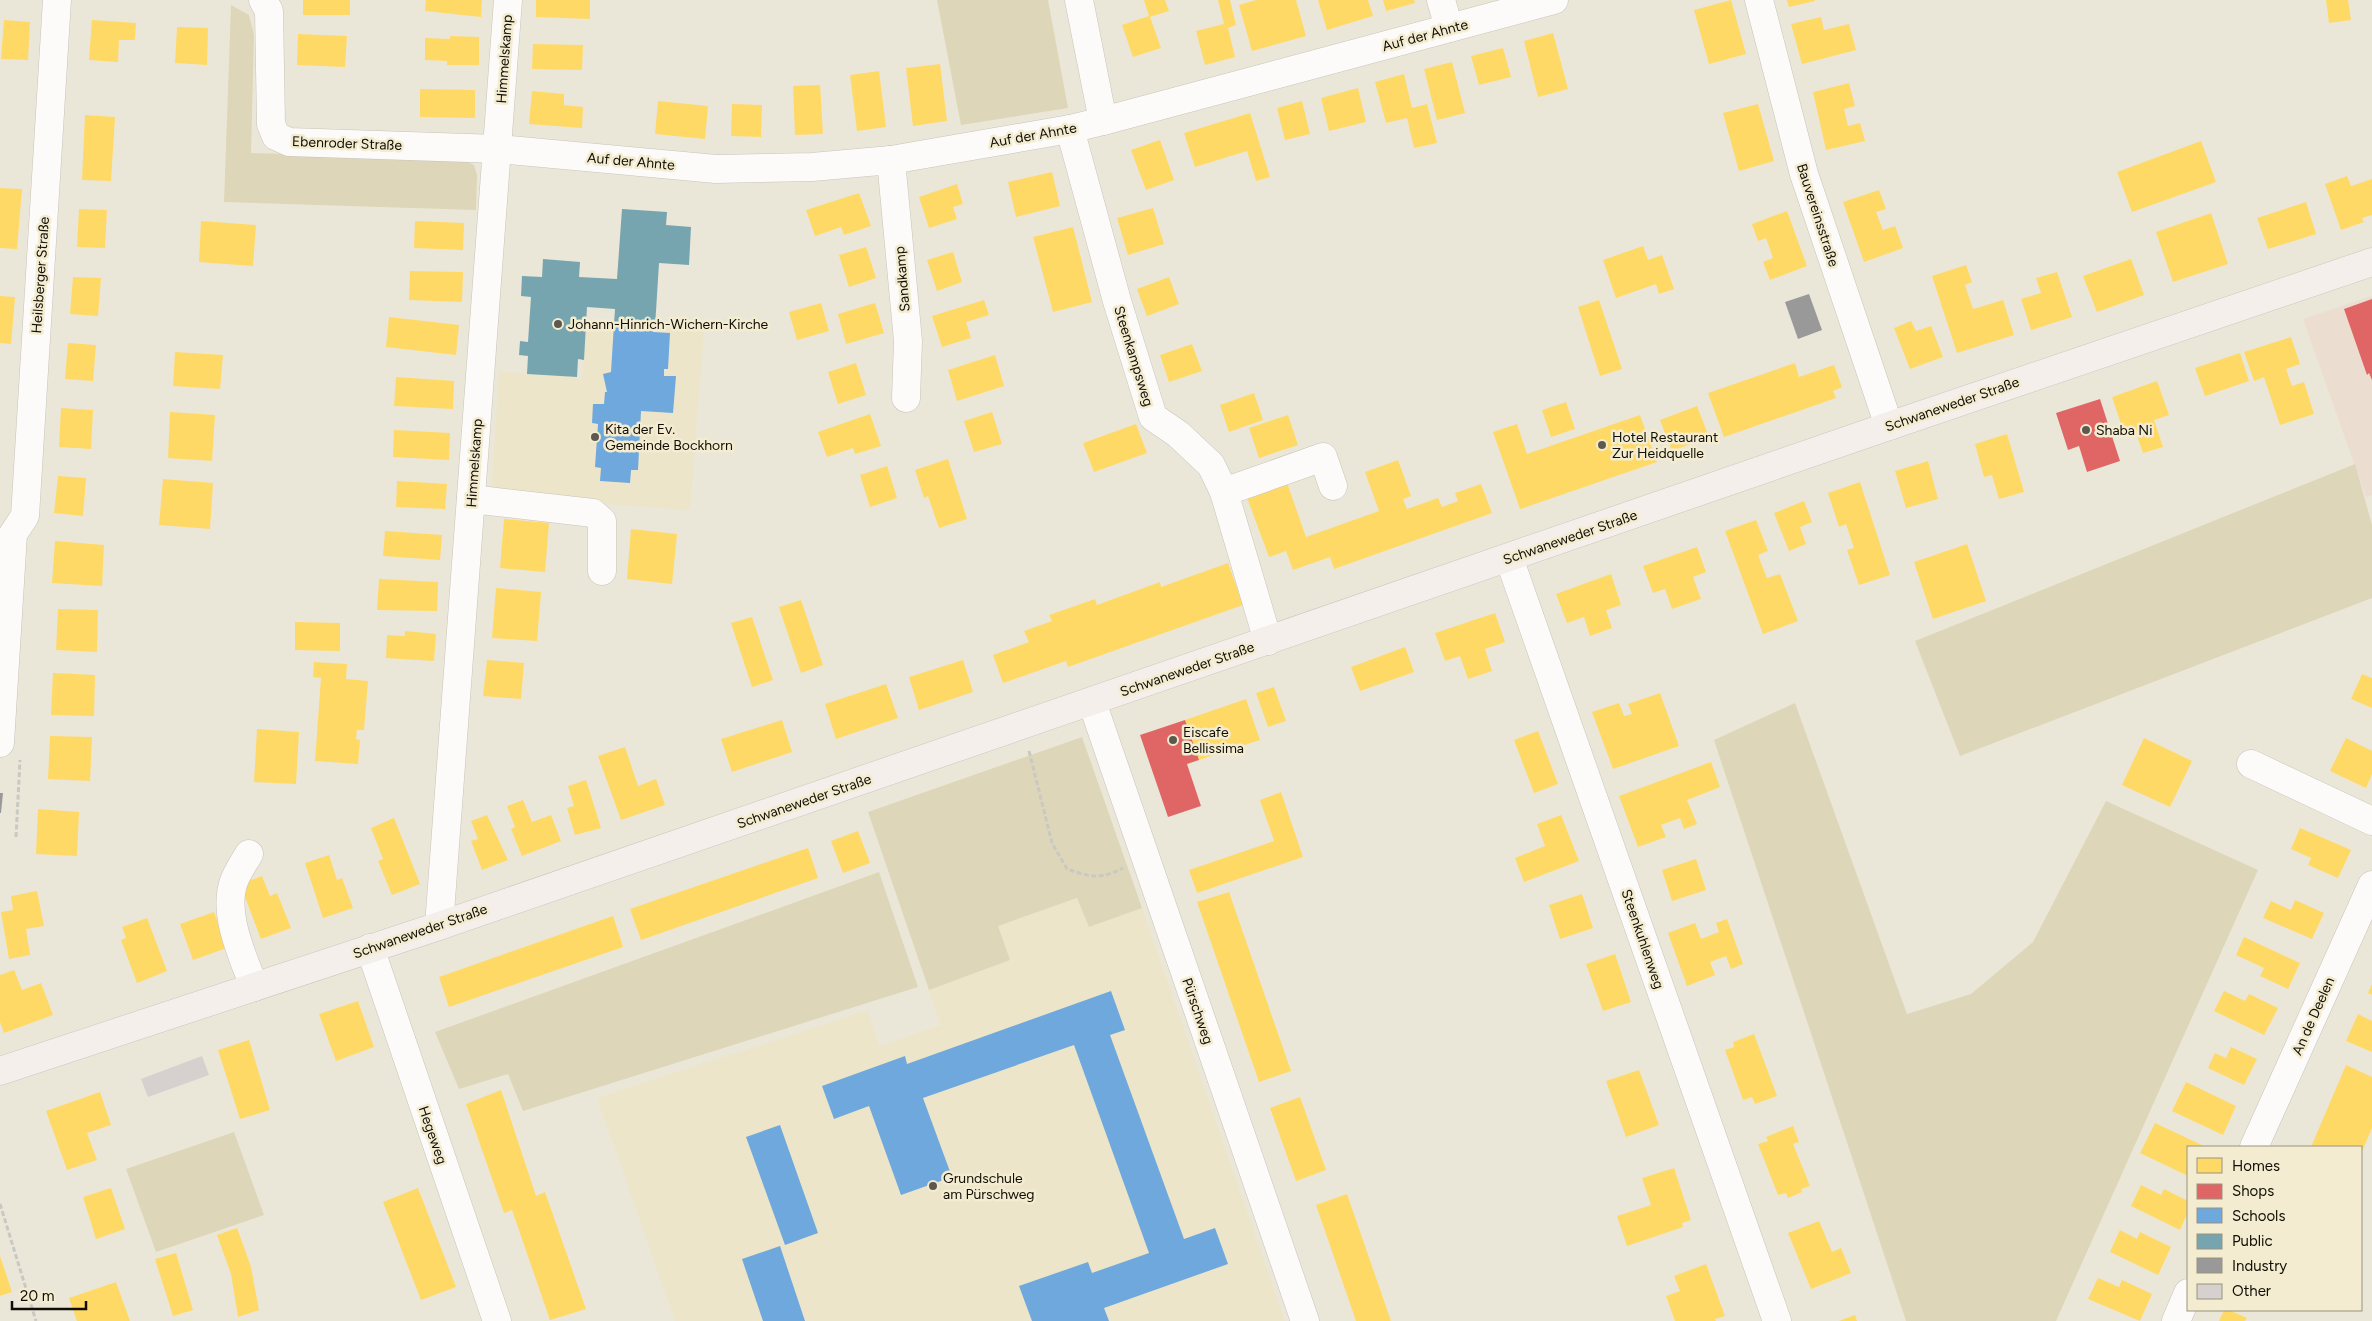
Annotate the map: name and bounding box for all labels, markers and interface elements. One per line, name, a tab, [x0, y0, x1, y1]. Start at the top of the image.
street label: Himmelskamp	[493, 14, 516, 104]
street label: Auf der Ahnte	[1380, 16, 1470, 55]
street label: Auf der Ahnte	[988, 119, 1078, 152]
street label: Ebenroder Straße	[292, 133, 403, 154]
street label: Auf der Ahnte	[586, 149, 676, 174]
street label: Bauvereinsstraße	[1793, 161, 1842, 269]
street label: Heilsberger Straße	[28, 216, 53, 334]
street label: Sandkamp	[891, 245, 914, 312]
street label: Steenkampsweg	[1110, 304, 1157, 408]
place label: Johann-Hinrich-Wichern-Kirche	[568, 316, 769, 333]
marker: Johann-Hinrich-Wichern-Kirche	[552, 318, 564, 330]
street label: Schwaneweder Straße	[1883, 373, 2022, 435]
street label: Himmelskamp	[463, 418, 486, 508]
place label: Kita der Ev. Gemeinde Bockhorn	[605, 421, 733, 454]
place label: Shaba Ni	[2096, 422, 2152, 439]
marker: Shaba Ni	[2080, 424, 2092, 436]
place label: Hotel Restaurant Zur Heidquelle	[1612, 429, 1718, 462]
marker: Kita der Ev. Gemeinde Bockhorn	[589, 431, 601, 443]
marker: Hotel Restaurant Zur Heidquelle	[1596, 439, 1608, 451]
street label: Schwaneweder Straße	[1501, 506, 1640, 568]
street label: Schwaneweder Straße	[1118, 638, 1257, 700]
place label: Eiscafe Bellissima	[1183, 724, 1244, 757]
marker: Eiscafe Bellissima	[1167, 734, 1179, 746]
street label: Schwaneweder Straße	[735, 770, 874, 832]
street label: Steenkuhlenweg	[1617, 887, 1668, 991]
street label: Schwaneweder Straße	[351, 900, 490, 962]
street label: An de Deelen	[2289, 974, 2338, 1058]
street label: Pürschweg	[1178, 976, 1217, 1047]
street label: Hegeweg	[415, 1104, 450, 1167]
legend	[2187, 1146, 2362, 1311]
text: Homes	[2232, 1157, 2280, 1175]
place label: Grundschule am Pürschweg	[943, 1170, 1035, 1203]
marker: Grundschule am Pürschweg	[927, 1180, 939, 1192]
text: Shops	[2232, 1182, 2274, 1200]
text: Schools	[2232, 1207, 2285, 1225]
text: Public	[2232, 1232, 2273, 1250]
text: Industry	[2232, 1257, 2287, 1275]
scale bar	[12, 1278, 86, 1310]
text: Other	[2232, 1282, 2271, 1300]
text: 20 m	[20, 1287, 54, 1305]

